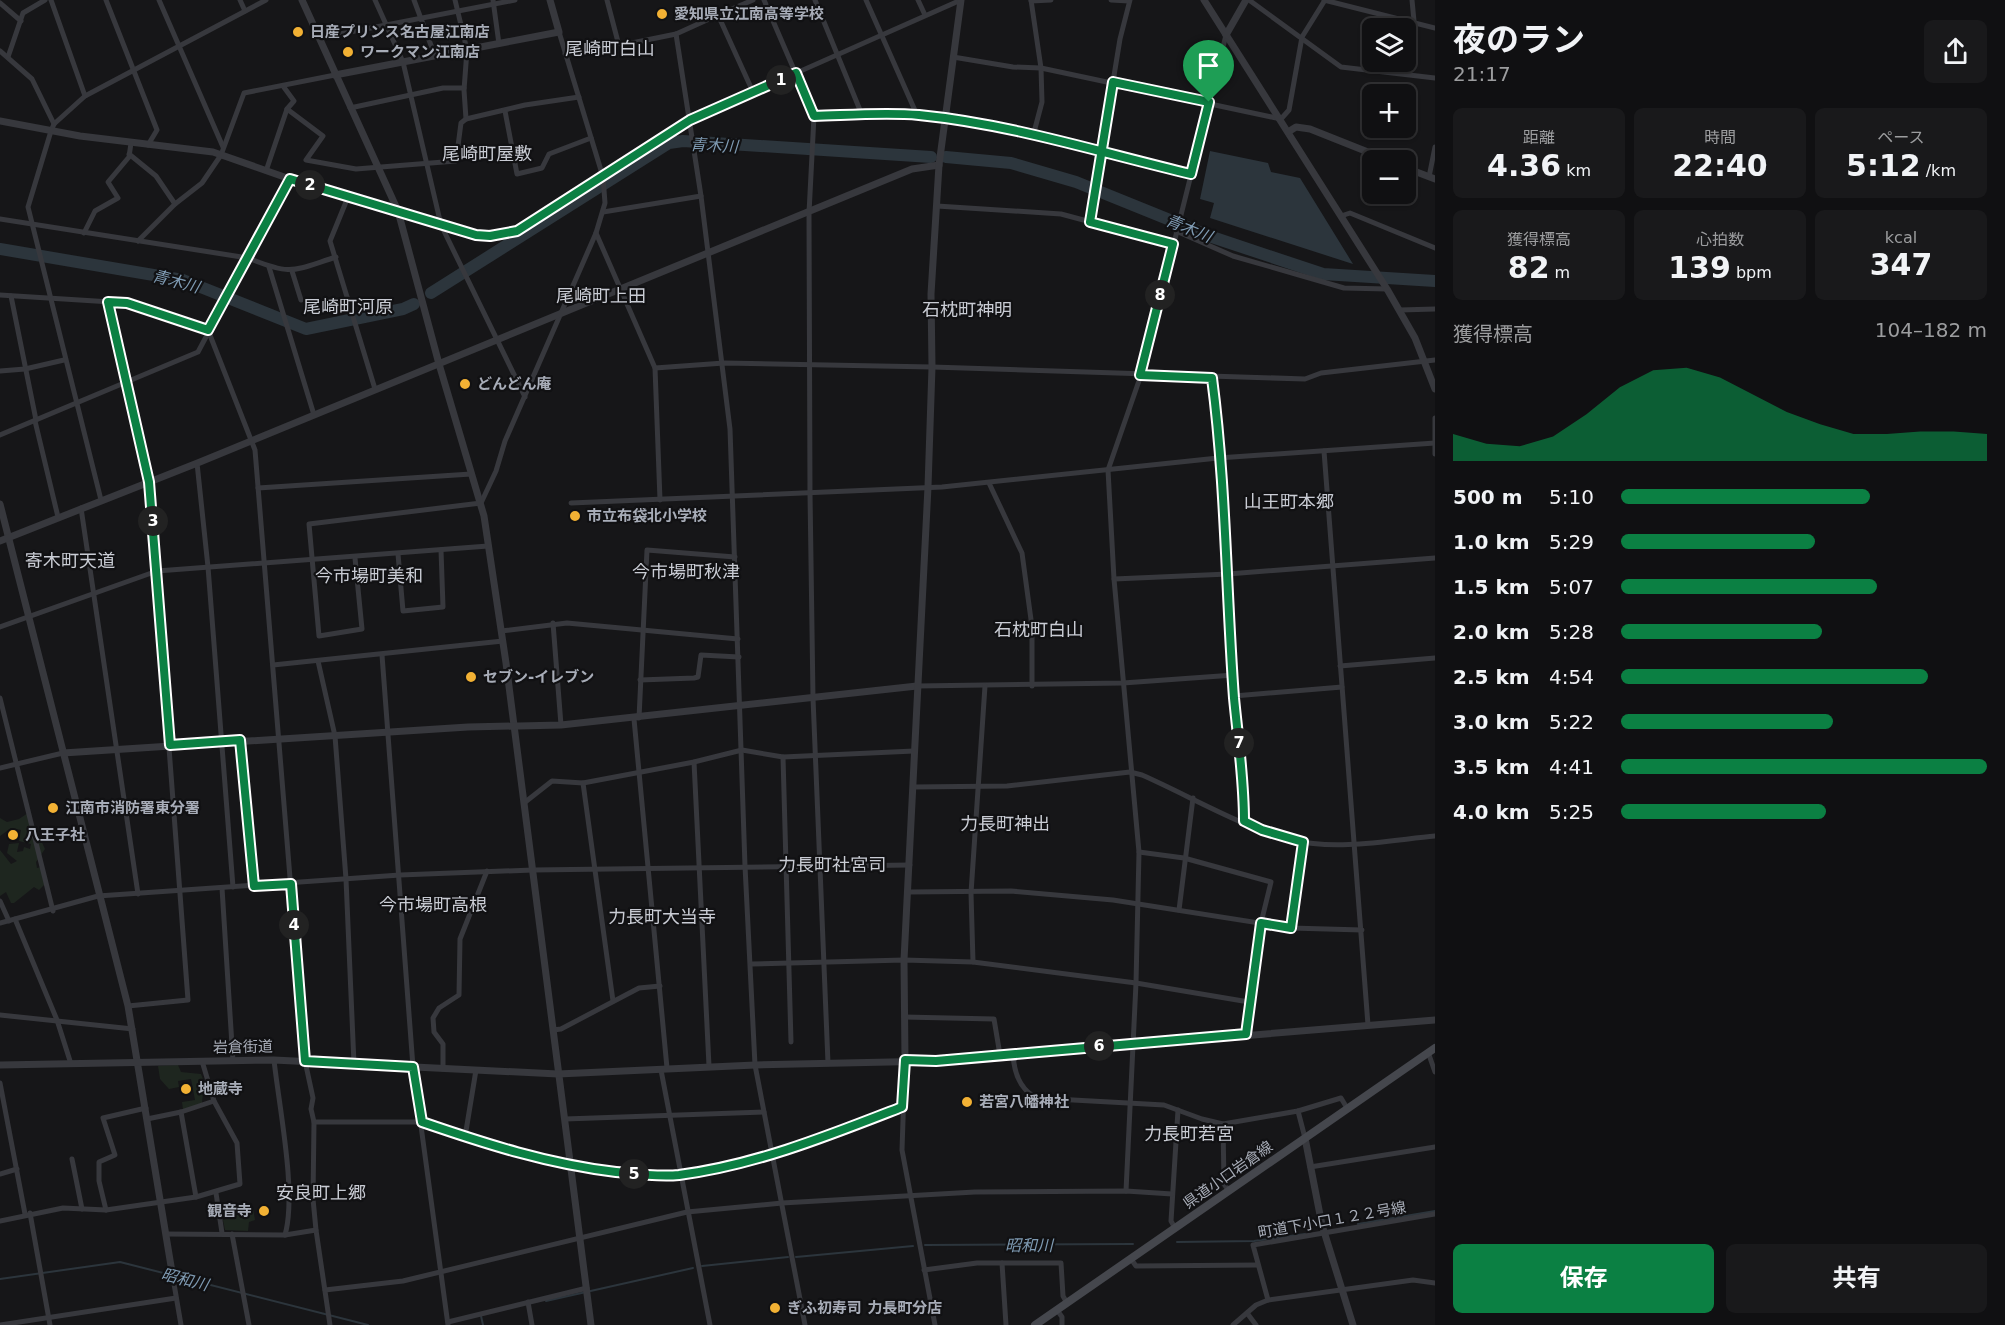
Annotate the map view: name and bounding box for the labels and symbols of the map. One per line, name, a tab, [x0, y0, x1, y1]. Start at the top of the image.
place label: 愛知県立江南高等学校	[674, 5, 824, 23]
marker: 愛知県立江南高等学校	[655, 7, 669, 21]
place label: 日産プリンス名古屋江南店	[310, 23, 490, 41]
marker: 日産プリンス名古屋江南店	[291, 25, 305, 39]
district label: 尾崎町白山	[565, 38, 655, 59]
pin	[1183, 40, 1234, 102]
place label: ワークマン江南店	[360, 43, 480, 61]
marker: ワークマン江南店	[341, 45, 355, 59]
pin: 1	[766, 65, 796, 95]
water label: 青木川	[690, 135, 740, 156]
district label: 尾崎町屋敷	[442, 143, 532, 164]
pin: 2	[295, 170, 325, 200]
water label: 青木川	[1163, 211, 1216, 247]
water label: 青木川	[150, 266, 203, 297]
pin: 8	[1145, 280, 1175, 310]
district label: 尾崎町上田	[556, 285, 646, 306]
district label: 尾崎町河原	[303, 296, 393, 317]
district label: 石枕町神明	[922, 299, 1012, 320]
place label: どんどん庵	[477, 375, 552, 393]
marker: どんどん庵	[458, 377, 472, 391]
district label: 山王町本郷	[1244, 491, 1334, 512]
pin: 3	[138, 506, 168, 536]
place label: 市立布袋北小学校	[587, 507, 707, 525]
marker: 市立布袋北小学校	[568, 509, 582, 523]
district label: 寄木町天道	[25, 550, 115, 571]
district label: 今市場町秋津	[632, 561, 740, 582]
district label: 今市場町美和	[315, 565, 423, 586]
district label: 石枕町白山	[994, 619, 1084, 640]
place label: セブン-イレブン	[483, 668, 594, 686]
marker: セブン-イレブン	[464, 670, 478, 684]
pin: 7	[1224, 728, 1254, 758]
place label: 江南市消防署東分署	[65, 799, 200, 817]
marker: 江南市消防署東分署	[46, 801, 60, 815]
district label: 力長町神出	[960, 813, 1050, 834]
place label: 八王子社	[25, 826, 85, 844]
marker: 八王子社	[6, 828, 20, 842]
district label: 力長町社宮司	[778, 854, 886, 875]
district label: 今市場町高根	[379, 894, 487, 915]
district label: 力長町大当寺	[608, 906, 716, 927]
pin: 4	[279, 910, 309, 940]
pin: 6	[1084, 1031, 1114, 1061]
street label: 岩倉街道	[213, 1037, 273, 1057]
place label: 地蔵寺	[198, 1080, 243, 1098]
marker: 地蔵寺	[179, 1082, 193, 1096]
place label: 若宮八幡神社	[979, 1093, 1069, 1111]
marker: 若宮八幡神社	[960, 1095, 974, 1109]
district label: 力長町若宮	[1144, 1123, 1234, 1144]
street label: 県道小口岩倉線	[1180, 1138, 1276, 1212]
pin: 5	[619, 1159, 649, 1189]
district label: 安良町上郷	[276, 1182, 366, 1203]
street label: 町道下小口１２２号線	[1257, 1198, 1407, 1242]
place label: 観音寺	[207, 1202, 252, 1220]
marker: 観音寺	[257, 1204, 271, 1218]
water label: 昭和川	[1005, 1236, 1055, 1255]
water label: 昭和川	[159, 1264, 212, 1295]
place label: ぎふ初寿司 力長町分店	[787, 1299, 942, 1317]
marker: ぎふ初寿司 力長町分店	[768, 1301, 782, 1315]

